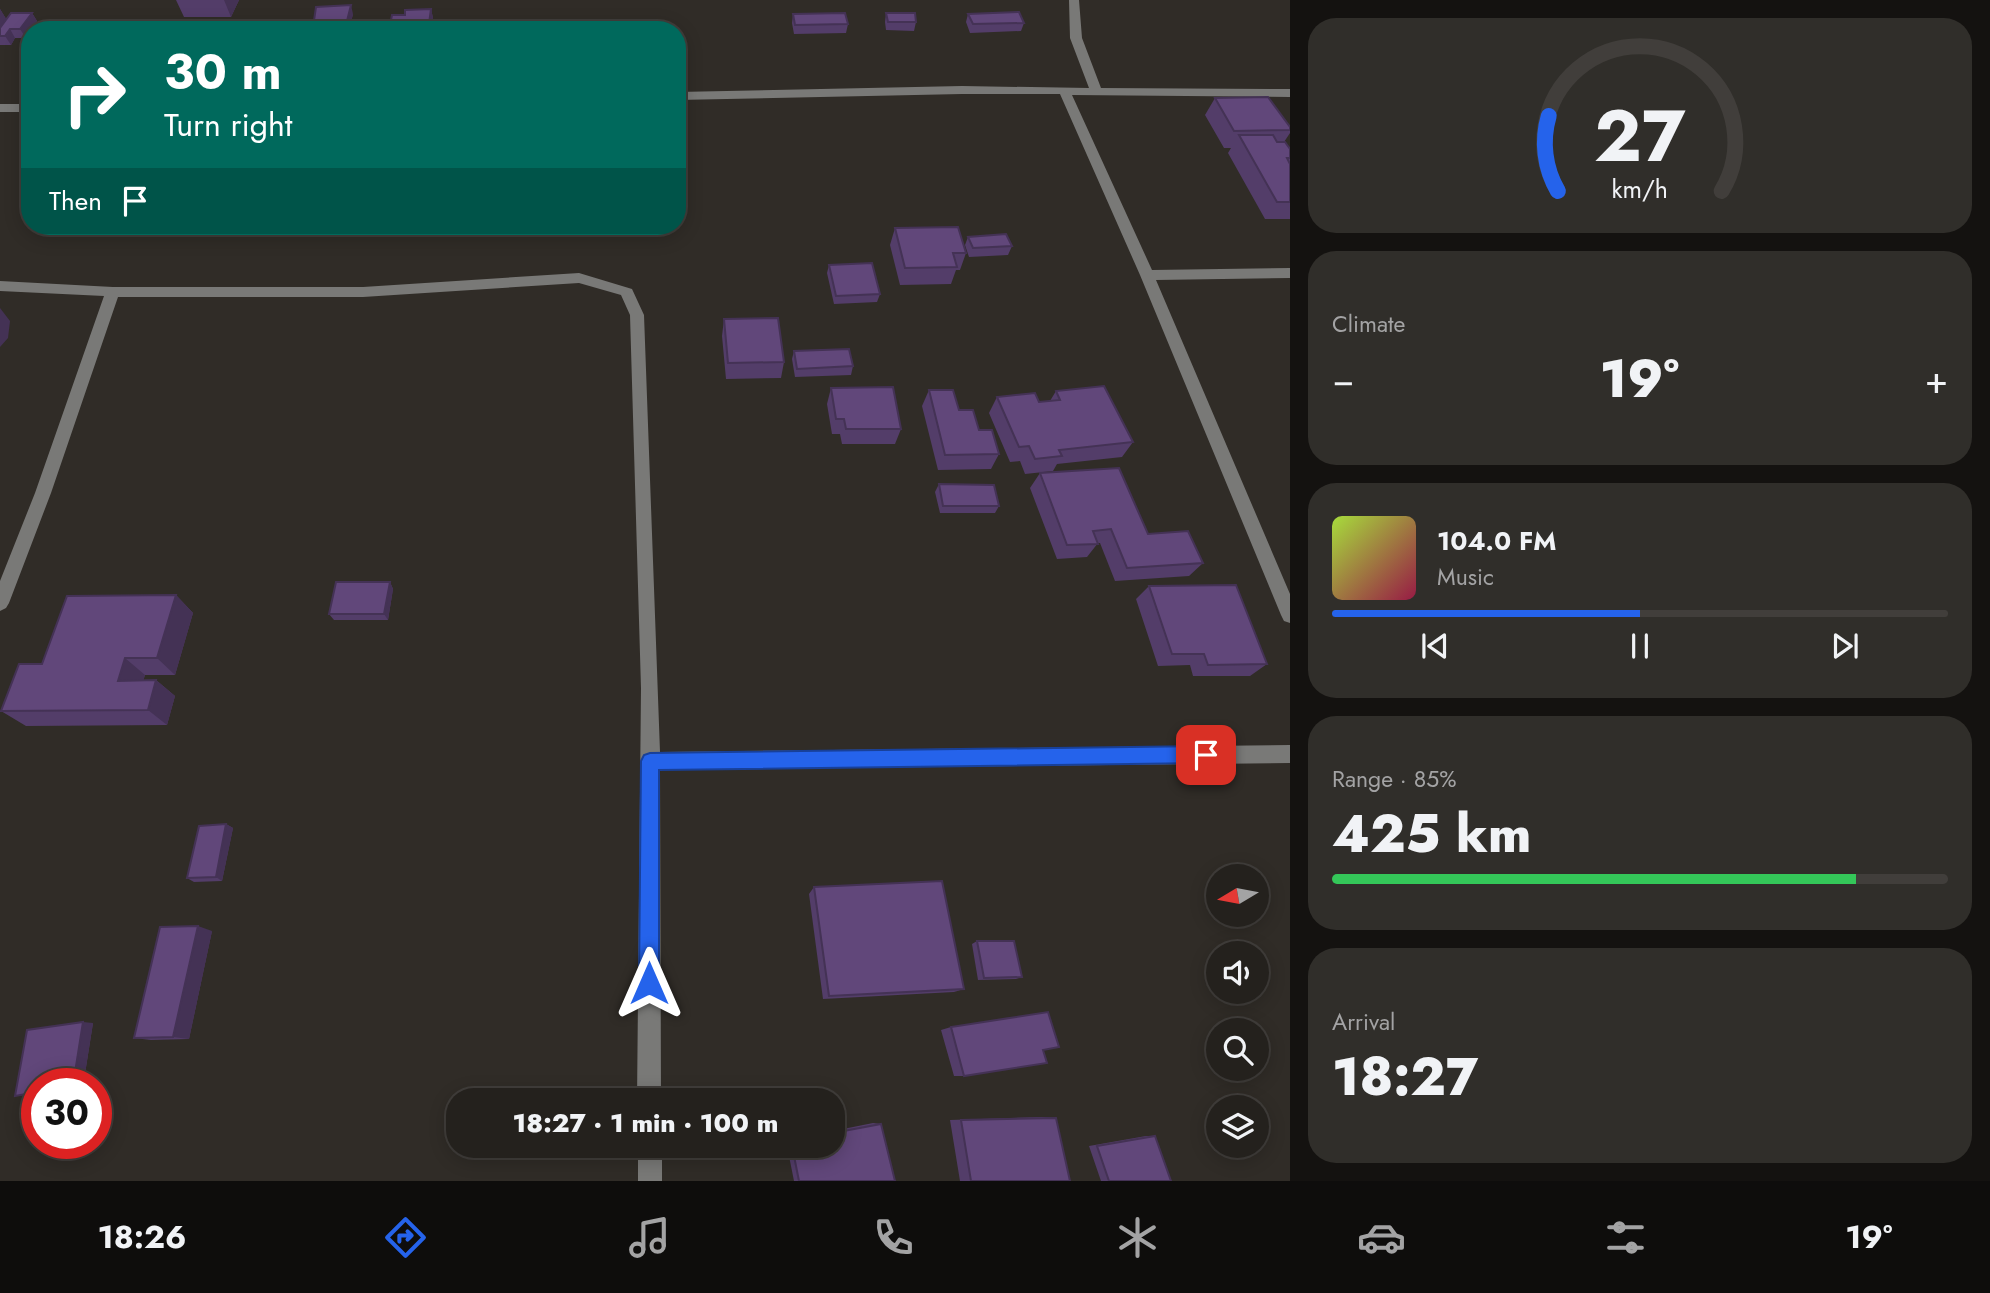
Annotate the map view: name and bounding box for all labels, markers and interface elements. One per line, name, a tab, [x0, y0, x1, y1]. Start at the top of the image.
text: 30 m	[164, 37, 282, 107]
icon: right	[49, 49, 140, 140]
text: 27	[1594, 84, 1686, 189]
text: Turn right	[164, 102, 293, 148]
text: km/h	[1612, 171, 1668, 207]
text: Then	[49, 182, 102, 220]
icon: arrive	[116, 182, 154, 220]
text: Climate	[1332, 307, 1405, 341]
text: 19°	[1600, 341, 1679, 417]
text: −	[1332, 352, 1354, 407]
text: +	[1925, 352, 1948, 407]
text: 104.0 FM	[1437, 522, 1557, 560]
text: Music	[1437, 560, 1494, 594]
icon: previous	[1416, 627, 1454, 665]
icon: pause	[1621, 627, 1659, 665]
icon: next	[1826, 627, 1864, 665]
pin	[1176, 725, 1236, 785]
icon: arrive	[1187, 736, 1225, 774]
text: Range · 85%	[1332, 762, 1456, 796]
text: 425 km	[1332, 796, 1531, 872]
north arrow	[1206, 864, 1269, 928]
map controls	[1206, 864, 1269, 1158]
button: sound	[1206, 941, 1269, 1004]
position arrow	[612, 946, 686, 1020]
text: Arrival	[1332, 1005, 1395, 1039]
button: search	[1206, 1018, 1269, 1081]
text: 18:27	[1332, 1039, 1478, 1115]
speed limit sign: 30	[21, 1068, 112, 1159]
button: layers	[1206, 1095, 1269, 1158]
text: 18:27 · 1 min · 100 m	[513, 1104, 778, 1142]
icon: directions	[381, 1213, 430, 1262]
icon: music	[625, 1213, 674, 1262]
icon: phone	[869, 1213, 918, 1262]
icon: climate	[1113, 1213, 1162, 1262]
icon: car	[1357, 1213, 1406, 1262]
icon: filters	[1601, 1213, 1650, 1262]
text: 18:26	[97, 1214, 187, 1260]
text: 19°	[1845, 1214, 1892, 1260]

